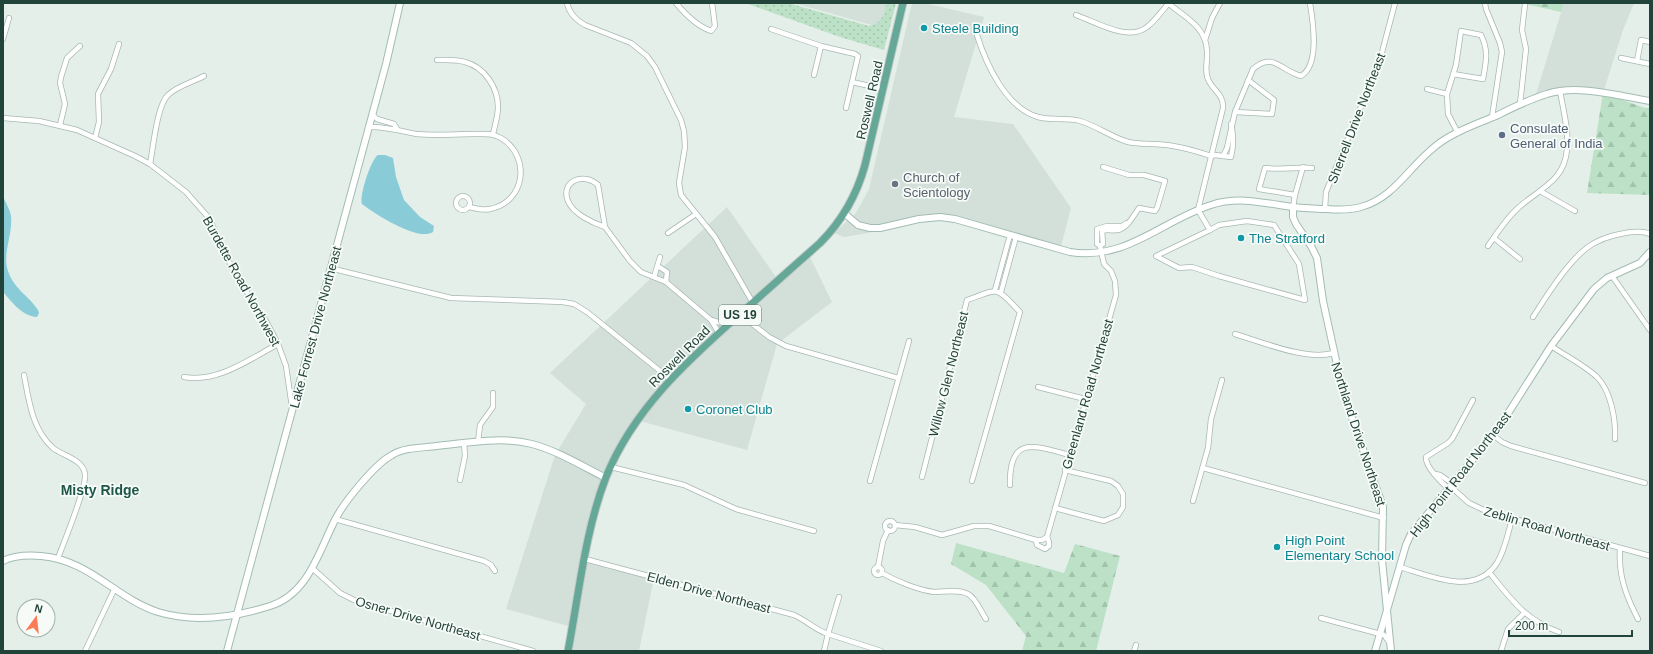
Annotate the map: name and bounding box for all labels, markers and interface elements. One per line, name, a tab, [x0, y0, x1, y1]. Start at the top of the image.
place label: Steele Building	[932, 21, 1019, 36]
marker: Steele Building	[919, 23, 929, 33]
street label: Sherrell Drive Northeast	[1325, 50, 1388, 186]
street label: Roswell Road	[853, 59, 886, 141]
place label: Consulate General of India	[1510, 121, 1603, 151]
marker: Consulate General of India	[1497, 130, 1507, 140]
place label: Church of Scientology	[903, 170, 971, 200]
marker: Church of Scientology	[890, 179, 900, 189]
street label: Burdette Road Northwest	[200, 214, 284, 349]
place label: The Stratford	[1249, 231, 1325, 246]
marker: The Stratford	[1236, 233, 1246, 243]
street label: Lake Forrest Drive Northeast	[287, 244, 344, 410]
road number: US 19	[719, 305, 761, 325]
street label: Willow Glen Northeast	[926, 310, 971, 438]
street label: Greenland Road Northeast	[1059, 317, 1116, 471]
street label: Roswell Road	[646, 323, 713, 390]
street label: Northland Drive Northeast	[1328, 360, 1389, 508]
place label: Coronet Club	[696, 402, 773, 417]
marker: Coronet Club	[683, 404, 693, 414]
street label: High Point Road Northeast	[1407, 408, 1514, 540]
district label: Misty Ridge	[61, 482, 139, 498]
street label: Zeblin Road Northeast	[1482, 503, 1612, 554]
place label: High Point Elementary School	[1285, 533, 1394, 563]
marker: High Point Elementary School	[1272, 542, 1282, 552]
street label: Elden Drive Northeast	[646, 569, 773, 616]
street label: Osner Drive Northeast	[354, 593, 482, 644]
north arrow	[16, 598, 56, 638]
text: N	[33, 602, 44, 615]
scale bar	[1509, 612, 1632, 638]
text: 200 m	[1515, 619, 1548, 633]

